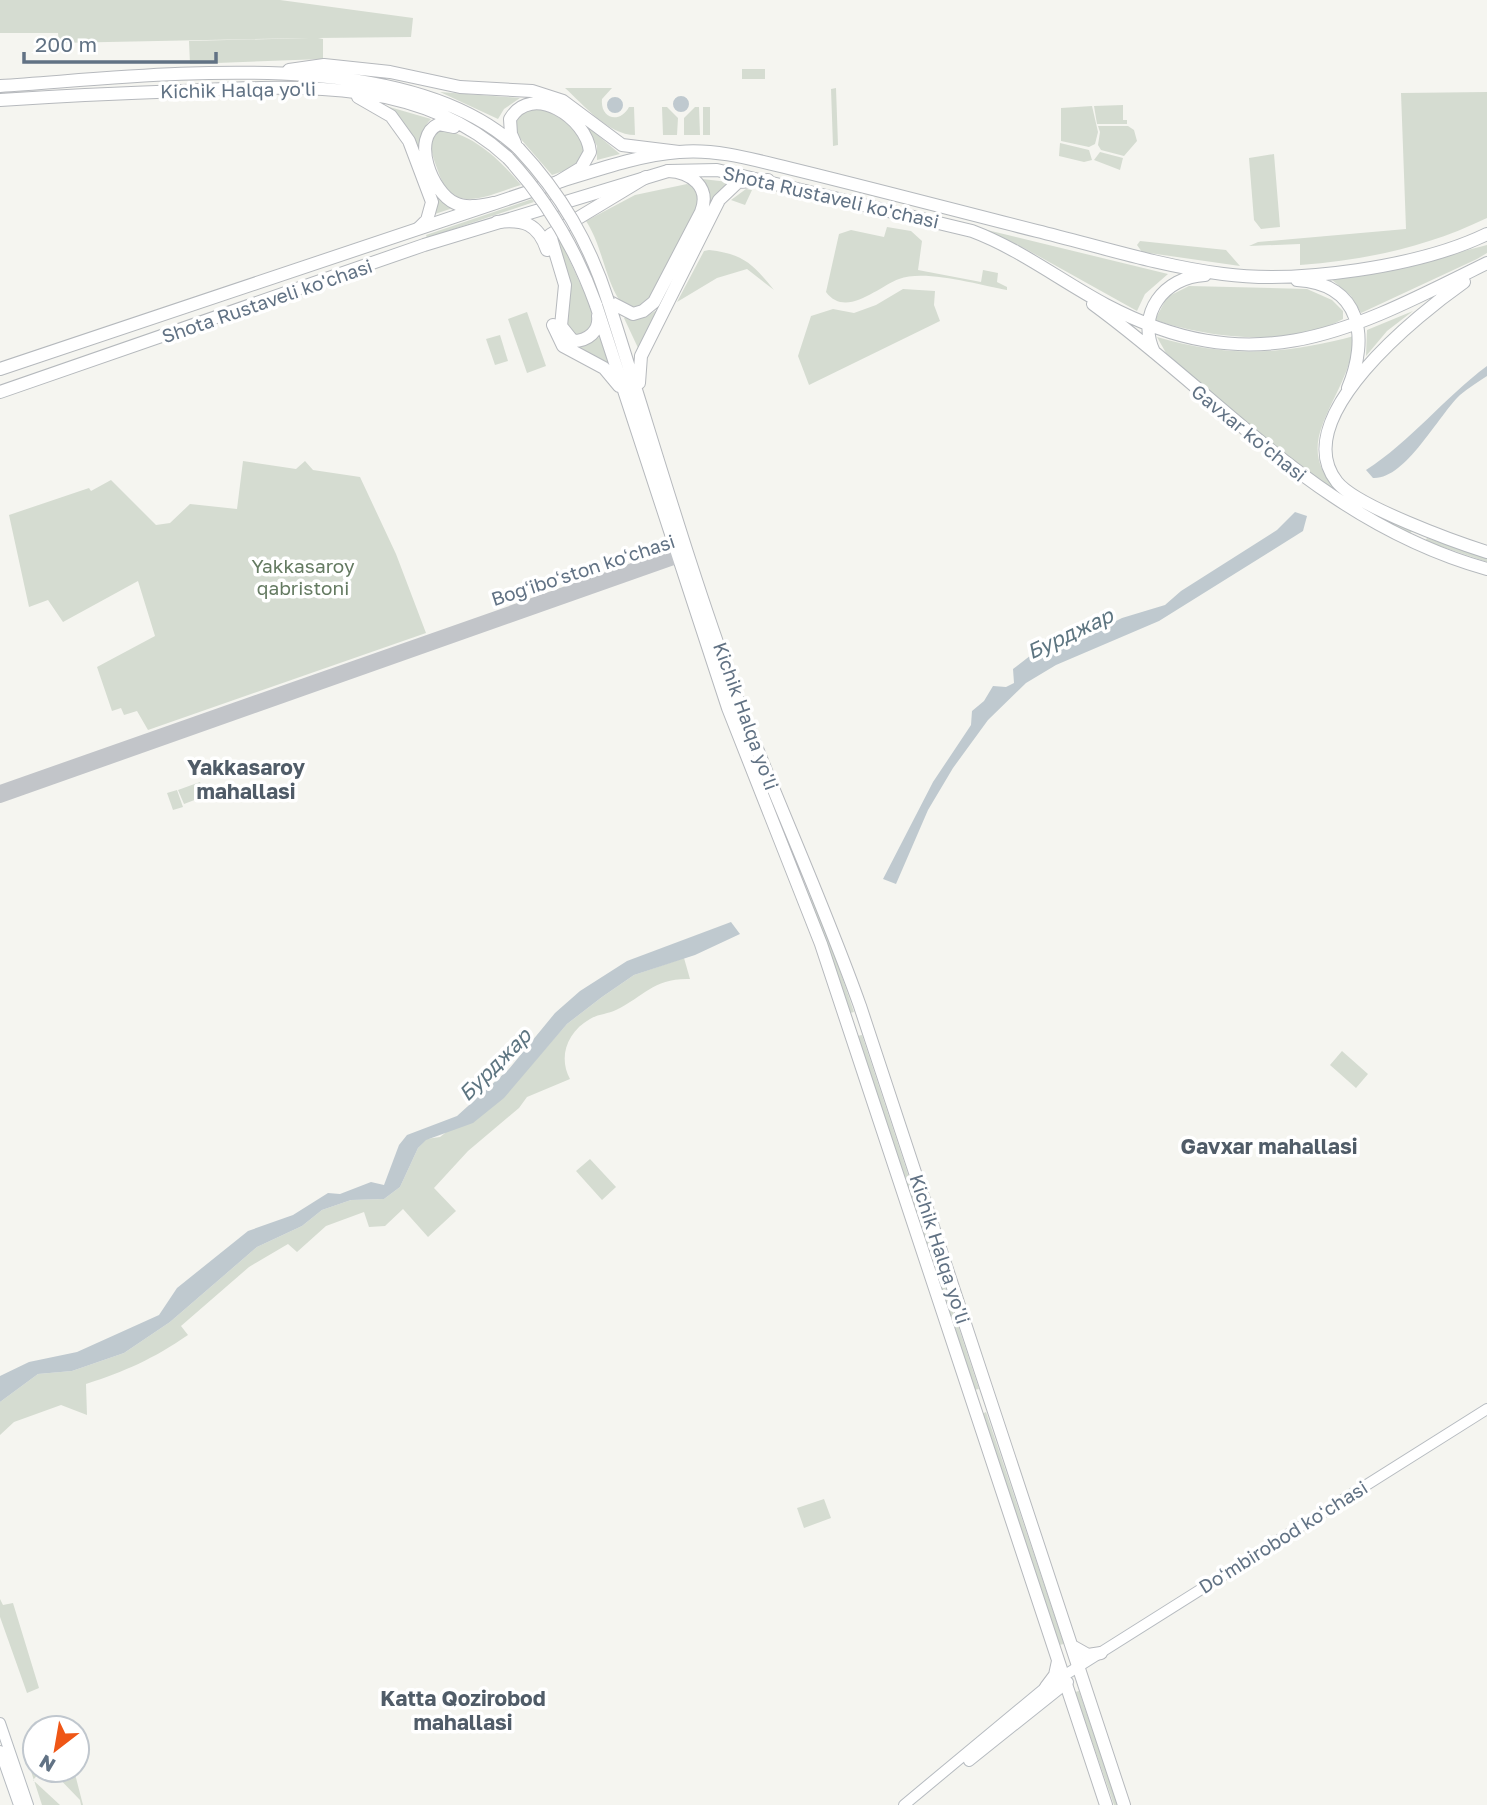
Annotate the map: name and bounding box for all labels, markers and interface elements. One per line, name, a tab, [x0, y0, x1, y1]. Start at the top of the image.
scale bar	[24, 21, 217, 65]
text: 200 m	[35, 31, 97, 57]
street label: Kichik Halqa yo'li	[160, 77, 316, 102]
street label: Shota Rustaveli ko'chasi	[721, 160, 941, 233]
street label: Shota Rustaveli ko'chasi	[159, 254, 375, 347]
street label: Gavxar ko'chasi	[1187, 379, 1311, 486]
street label: Bogʻiboʻston koʻchasi	[488, 529, 678, 610]
park label: Yakkasaroy qabristoni	[251, 554, 355, 599]
water label: Бурджар	[1022, 601, 1119, 664]
street label: Kichik Halqa yo'li	[709, 639, 784, 793]
district label: Yakkasaroy mahallasi	[187, 754, 305, 804]
water label: Бурджар	[453, 1021, 538, 1106]
district label: Gavxar mahallasi	[1181, 1133, 1357, 1159]
street label: Kichik Halqa yo'li	[905, 1171, 975, 1327]
street label: Doʻmbirobod koʻchasi	[1194, 1475, 1371, 1598]
district label: Katta Qozirobod mahallasi	[380, 1685, 546, 1735]
north arrow	[21, 1714, 91, 1784]
text: N	[35, 1750, 59, 1778]

